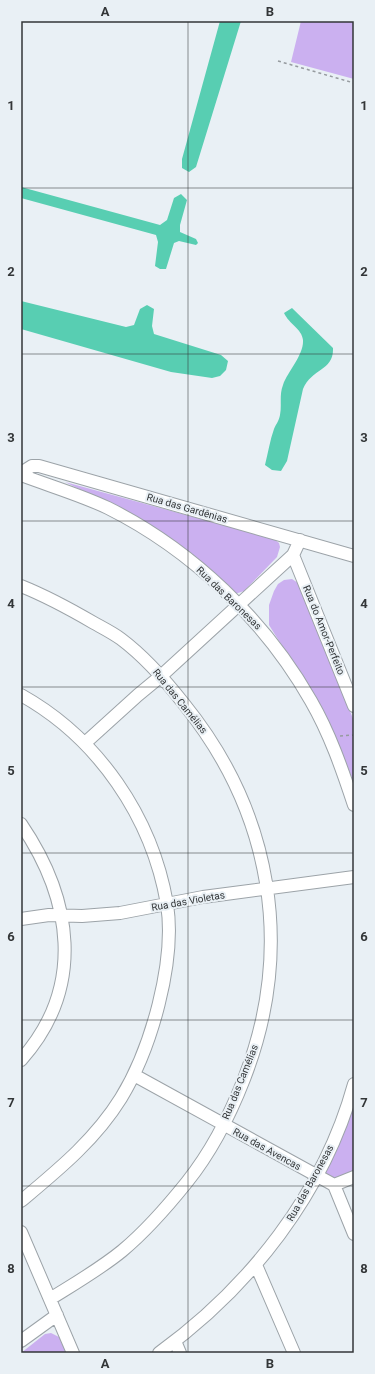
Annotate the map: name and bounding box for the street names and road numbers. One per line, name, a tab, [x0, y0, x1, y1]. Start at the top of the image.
street label: Rua das Gardênias	[145, 491, 229, 525]
street label: Rua das Baronesas	[194, 564, 264, 632]
street label: Rua do Amor-Perfeito	[301, 584, 347, 677]
street label: Rua das Camélias	[151, 667, 209, 735]
street label: Rua das Violetas	[150, 889, 226, 913]
street label: Rua das Camélias	[220, 1043, 260, 1121]
street label: Rua das Avencas	[231, 1126, 303, 1172]
street label: Rua das Baronesas	[284, 1143, 336, 1223]

